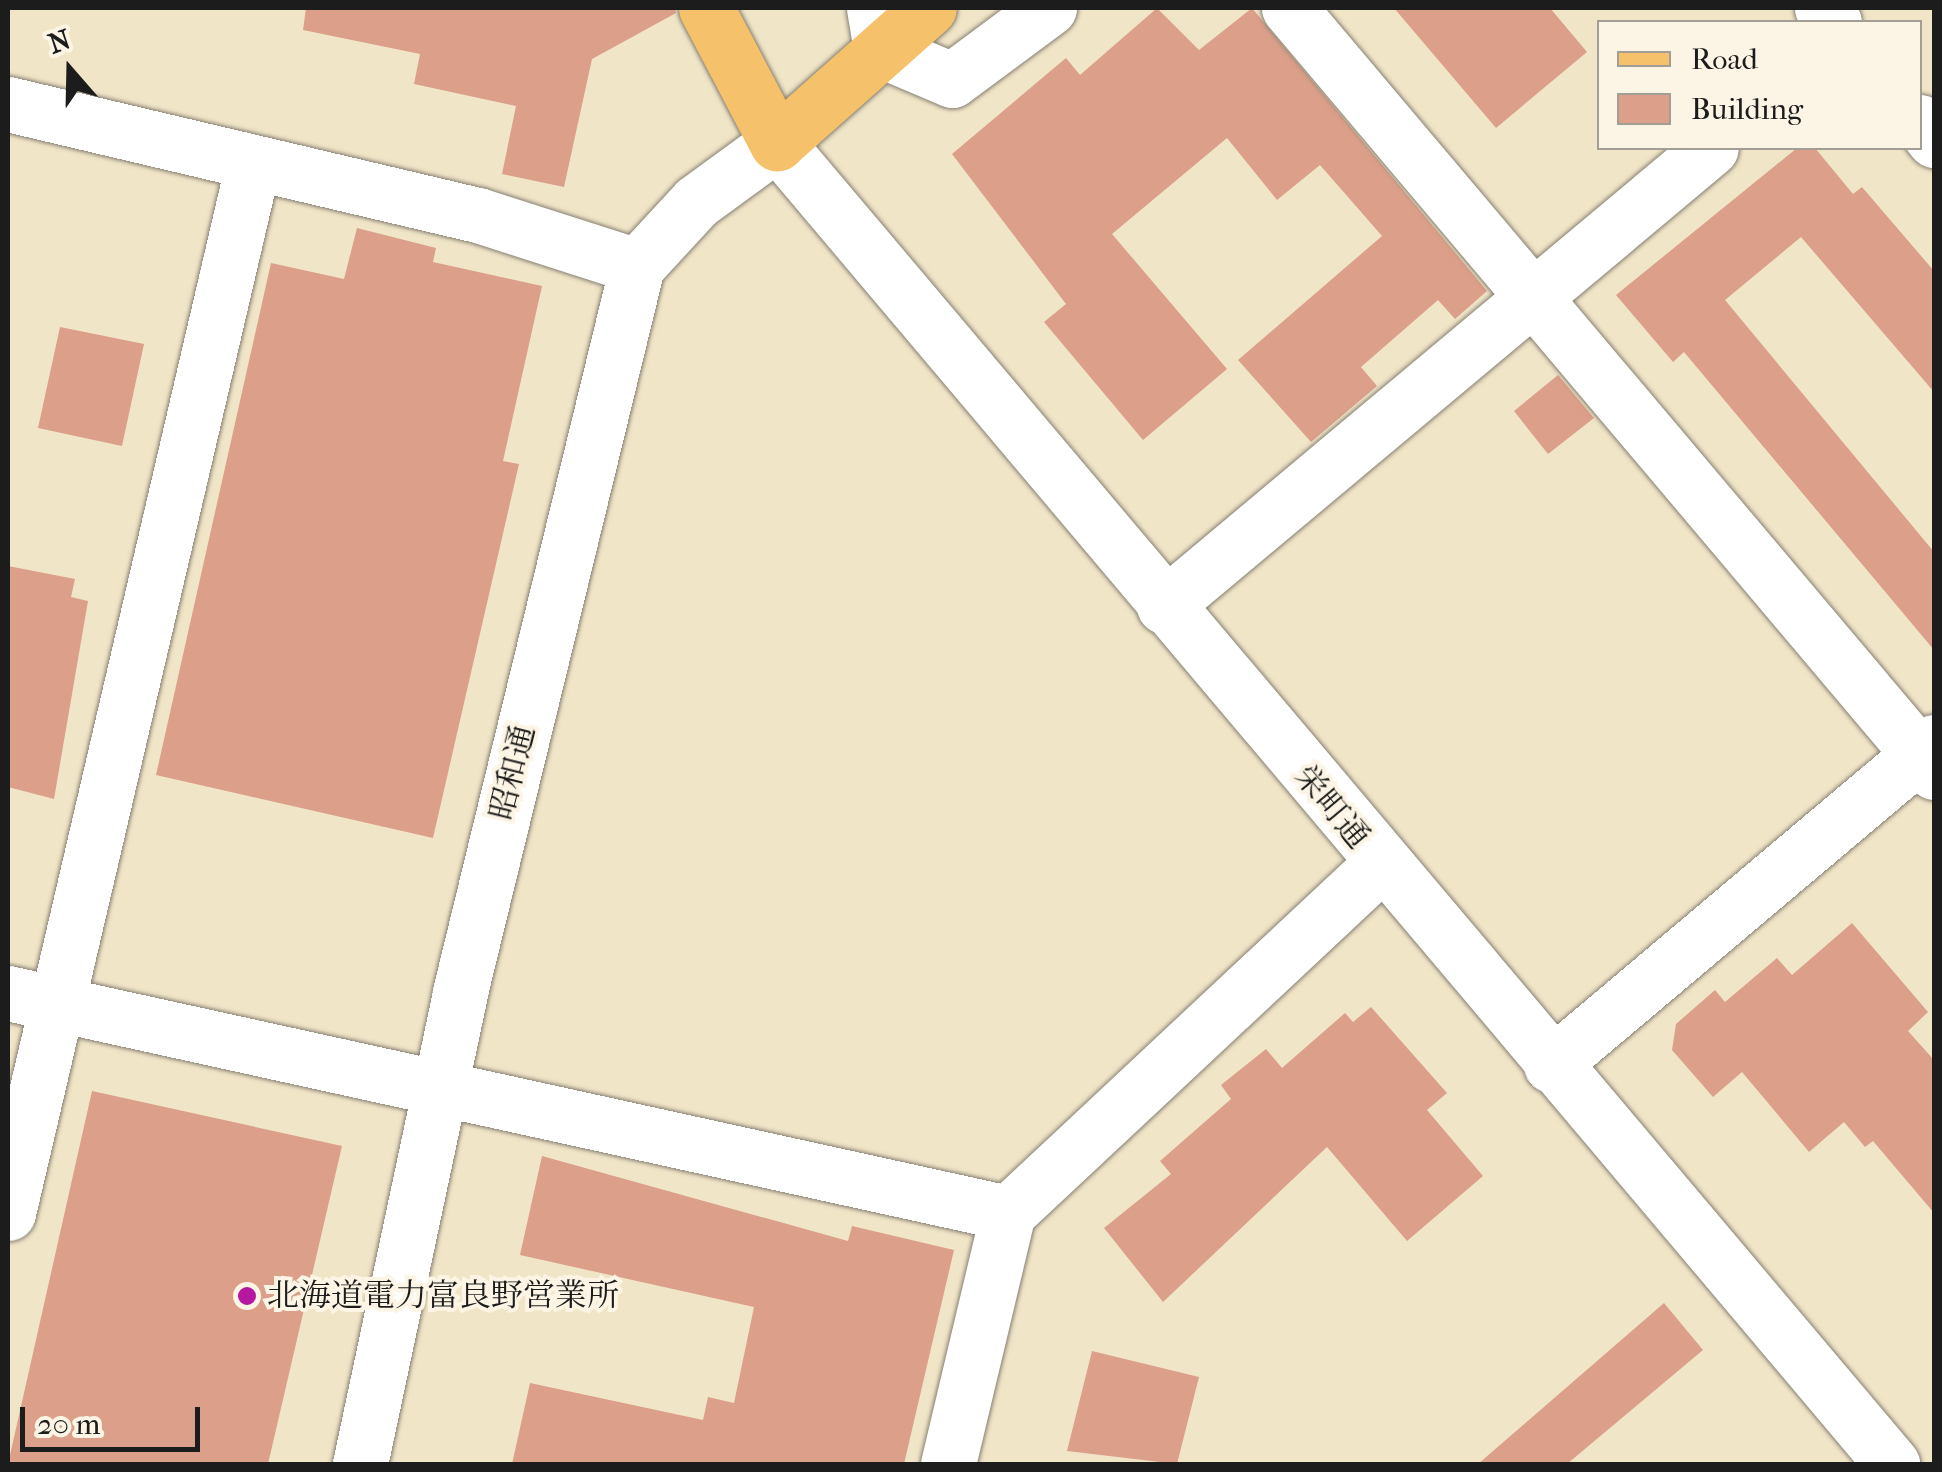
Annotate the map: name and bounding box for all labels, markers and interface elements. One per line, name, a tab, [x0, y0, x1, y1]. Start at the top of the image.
north arrow	[20, 20, 120, 120]
legend	[1597, 20, 1922, 150]
text: N	[44, 22, 75, 60]
text: Road	[1691, 42, 1758, 77]
text: Building	[1691, 92, 1803, 127]
street label: 昭和通	[483, 722, 543, 824]
street label: 栄町通	[1285, 758, 1377, 856]
place label: 北海道電力富良野営業所	[267, 1277, 619, 1315]
marker: 北海道電力富良野営業所	[236, 1285, 258, 1307]
scale bar	[25, 1387, 205, 1449]
text: 20 m	[37, 1407, 100, 1442]

